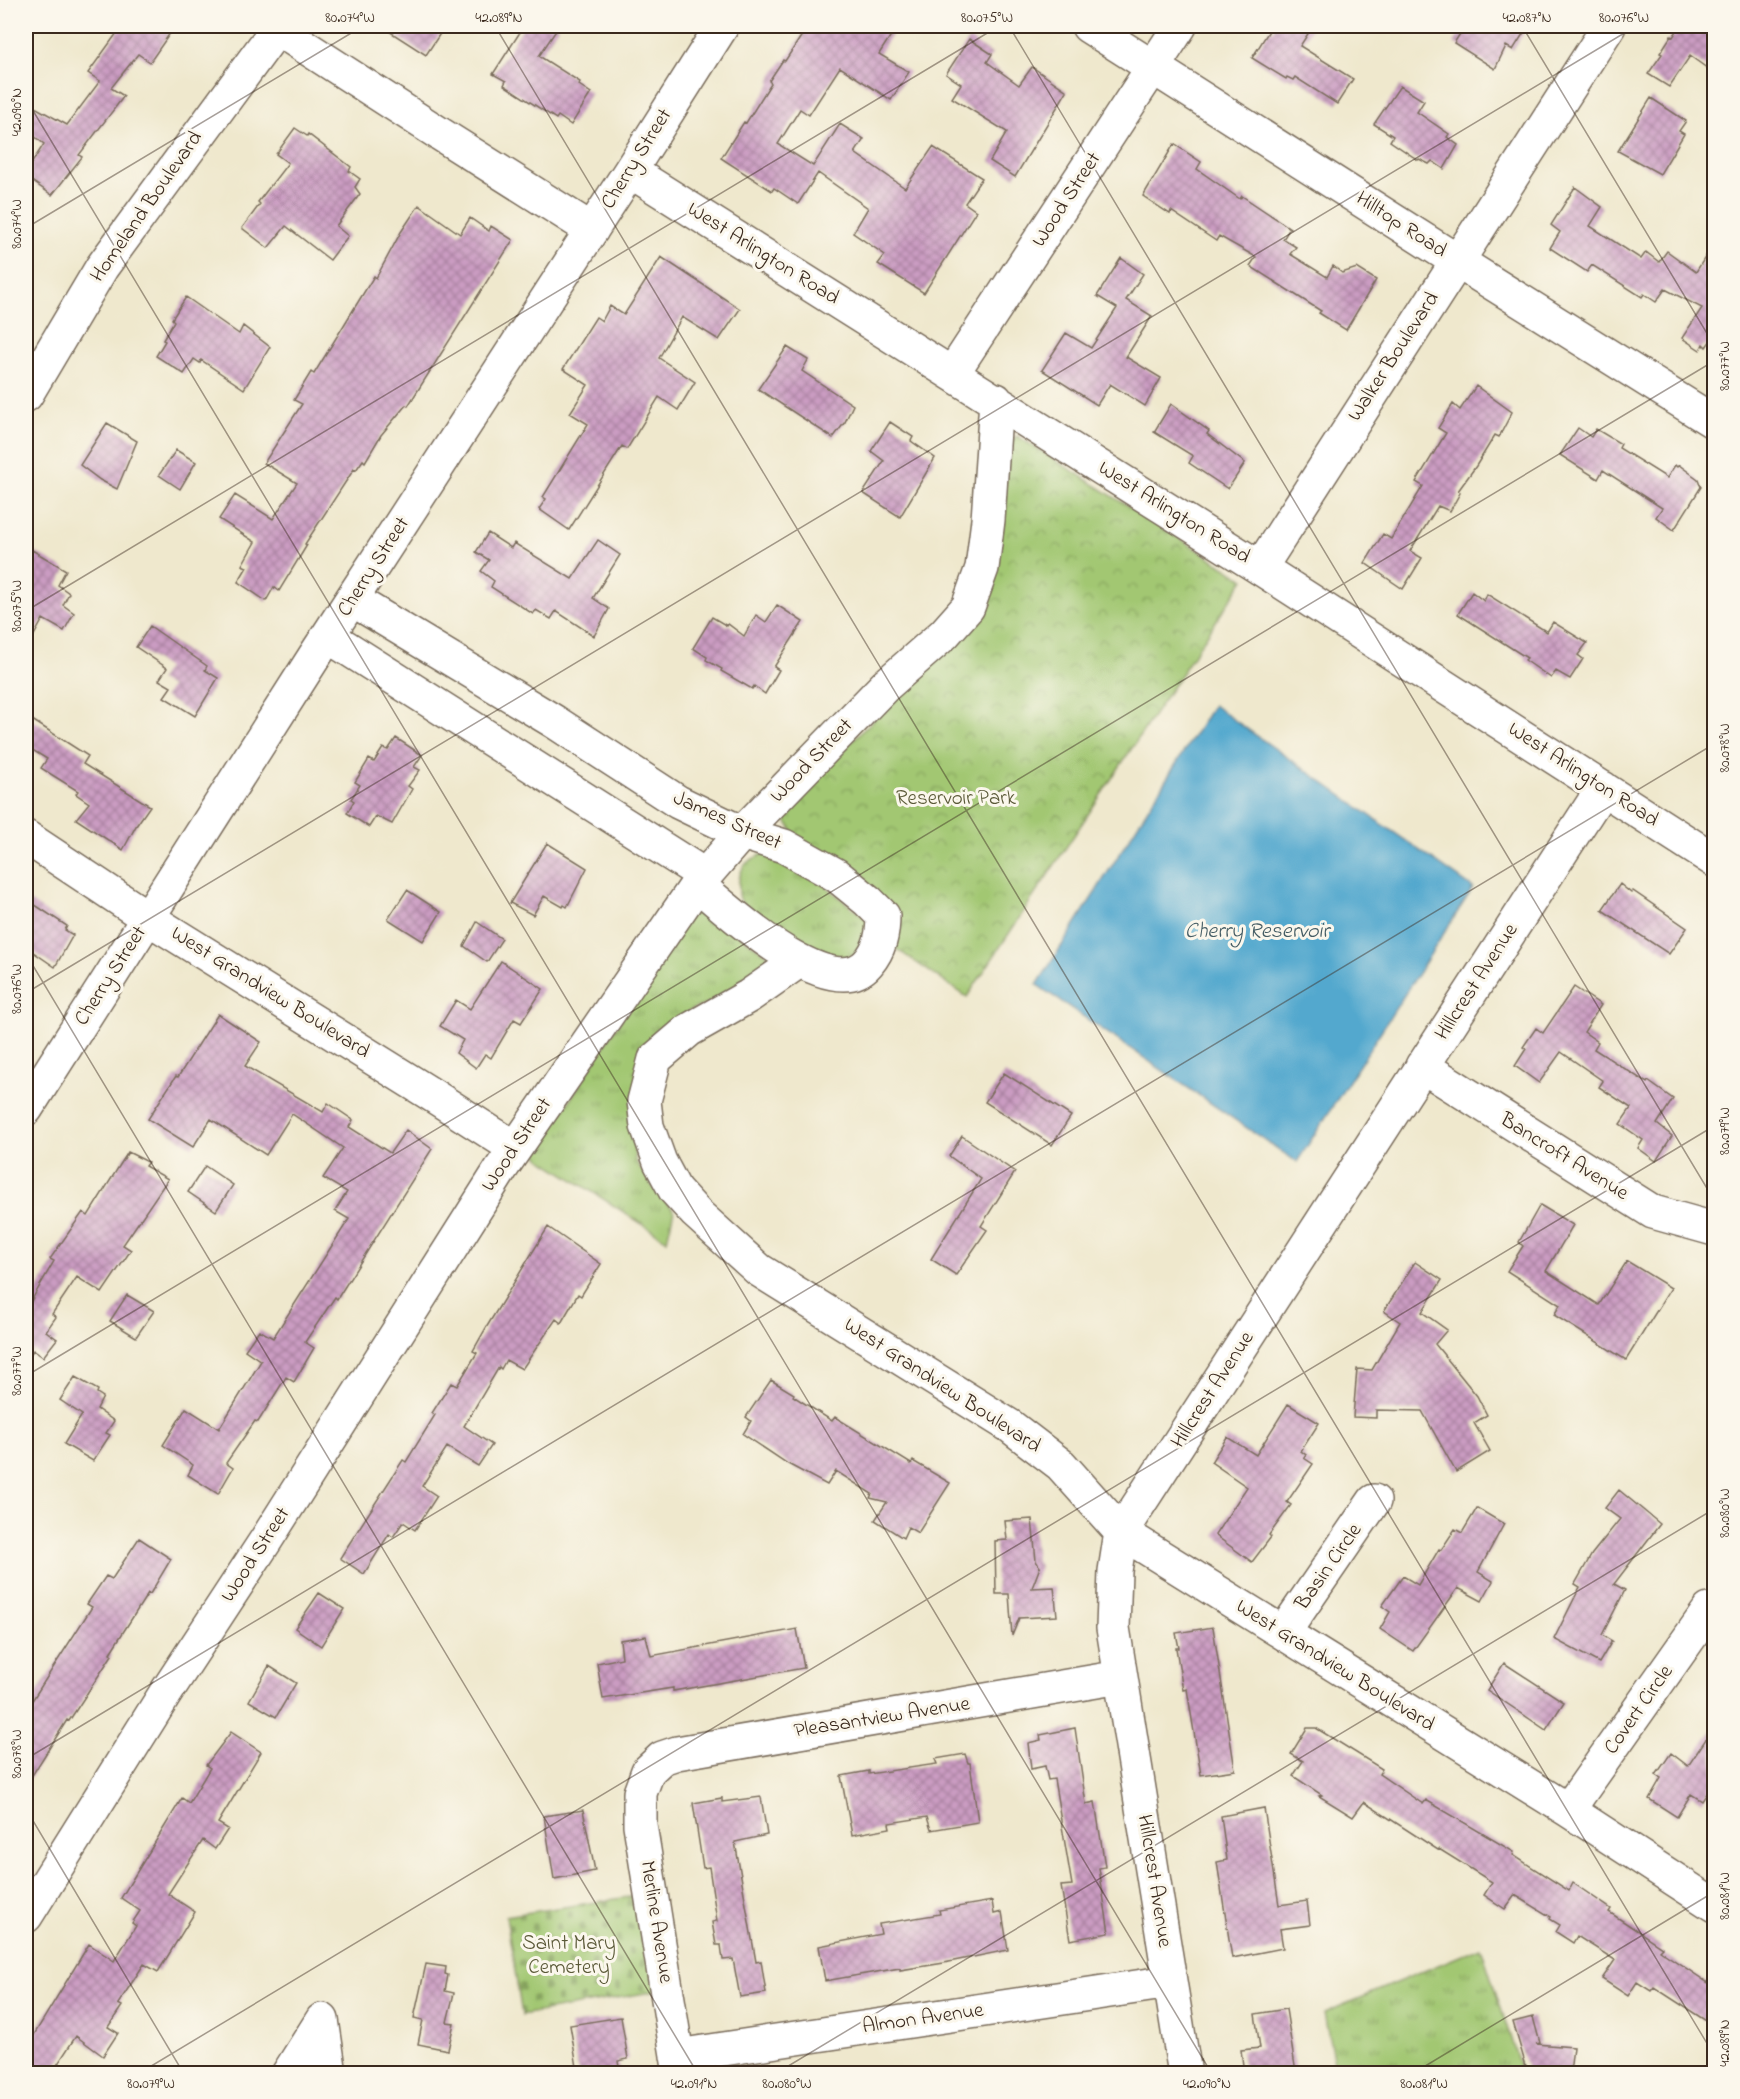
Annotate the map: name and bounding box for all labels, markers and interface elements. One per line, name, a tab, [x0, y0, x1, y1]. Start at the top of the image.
text: 80.074°W	[325, 7, 375, 29]
text: 42.089°N	[475, 7, 523, 29]
text: 80.075°W	[961, 7, 1013, 29]
text: 42.087°N	[1502, 7, 1552, 29]
text: 80.076°W	[1599, 7, 1649, 29]
text: 42.090°N	[6, 88, 28, 136]
street label: Cherry Street	[594, 103, 682, 216]
street label: Homeland Boulevard	[83, 125, 211, 289]
street label: Wood Street	[1025, 147, 1109, 253]
street label: Hilltop Road	[1349, 184, 1453, 266]
street label: West Arlington Road	[680, 195, 845, 315]
text: 80.074°W	[6, 199, 28, 249]
street label: Walker Boulevard	[1341, 286, 1447, 428]
text: 80.077°W	[1714, 341, 1736, 391]
street label: West Arlington Road	[1091, 454, 1256, 574]
street label: Cherry Street	[330, 511, 419, 624]
text: 80.075°W	[6, 580, 28, 632]
street label: Wood Street	[764, 712, 860, 810]
street label: West Arlington Road	[1501, 715, 1664, 837]
text: 80.078°W	[1714, 723, 1736, 773]
street label: James Street	[668, 784, 786, 858]
park label: Reservoir Park	[896, 784, 1017, 814]
water label: Cherry Reservoir	[1185, 916, 1332, 948]
street label: Hillcrest Avenue	[1428, 917, 1526, 1046]
street label: West Grandview Boulevard	[165, 919, 376, 1067]
street label: Cherry Street	[67, 920, 156, 1033]
text: 80.076°W	[6, 964, 28, 1014]
street label: Wood Street	[474, 1092, 560, 1198]
street label: Bancroft Avenue	[1493, 1105, 1635, 1209]
text: 80.079°W	[1714, 1107, 1736, 1155]
street label: West Grandview Boulevard	[837, 1311, 1047, 1461]
street label: Hillcrest Avenue	[1164, 1325, 1262, 1454]
text: 80.077°W	[6, 1346, 28, 1396]
text: 80.080°W	[1714, 1488, 1736, 1538]
street label: Wood Street	[214, 1502, 298, 1608]
street label: Basin Circle	[1288, 1517, 1370, 1617]
street label: West Grandview Boulevard	[1230, 1592, 1441, 1740]
street label: Covert Circle	[1597, 1659, 1681, 1761]
street label: Pleasantview Avenue	[792, 1689, 973, 1747]
text: 80.078°W	[6, 1729, 28, 1779]
street label: Hillcrest Avenue	[1129, 1812, 1179, 1950]
street label: Merline Avenue	[632, 1859, 681, 1986]
text: 80.081°W	[1714, 1872, 1736, 1920]
park label: Saint Mary Cemetery	[522, 1929, 616, 1985]
street label: Almon Avenue	[860, 1996, 986, 2042]
text: 42.089°N	[1714, 2019, 1736, 2067]
text: 80.079°W	[127, 2073, 175, 2095]
text: 42.091°N	[671, 2073, 717, 2095]
text: 80.080°W	[762, 2073, 812, 2095]
text: 42.090°N	[1183, 2073, 1231, 2095]
text: 80.081°W	[1400, 2073, 1448, 2095]

